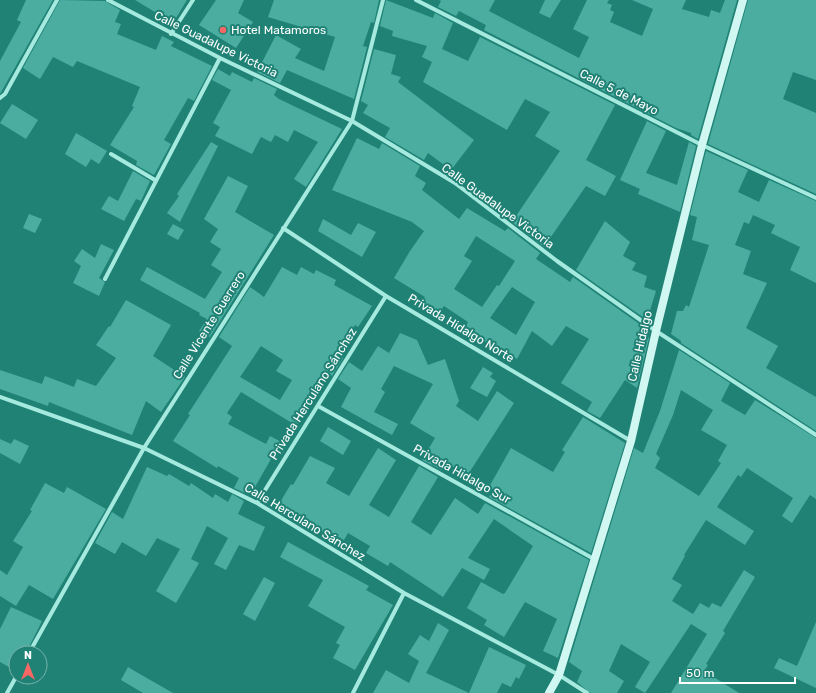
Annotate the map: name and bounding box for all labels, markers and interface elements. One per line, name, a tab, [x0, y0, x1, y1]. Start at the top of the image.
street label: Calle Guadalupe Victoria	[152, 8, 280, 80]
place label: Hotel Matamoros	[231, 23, 326, 37]
marker: Hotel Matamoros	[218, 25, 228, 35]
street label: Calle 5 de Mayo	[577, 66, 661, 118]
street label: Calle Guadalupe Victoria	[439, 161, 557, 251]
street label: Calle Vicente Guerrero	[170, 268, 248, 382]
street label: Privada Hidalgo Norte	[405, 291, 517, 365]
street label: Calle Hidalgo	[625, 309, 655, 383]
street label: Privada Herculano Sánchez	[266, 325, 360, 463]
street label: Privada Hidalgo Sur	[411, 441, 514, 507]
street label: Calle Herculano Sánchez	[242, 480, 368, 564]
north arrow	[8, 645, 48, 685]
text: N	[24, 649, 32, 662]
scale bar	[680, 659, 795, 685]
text: 50 m	[686, 666, 714, 680]

